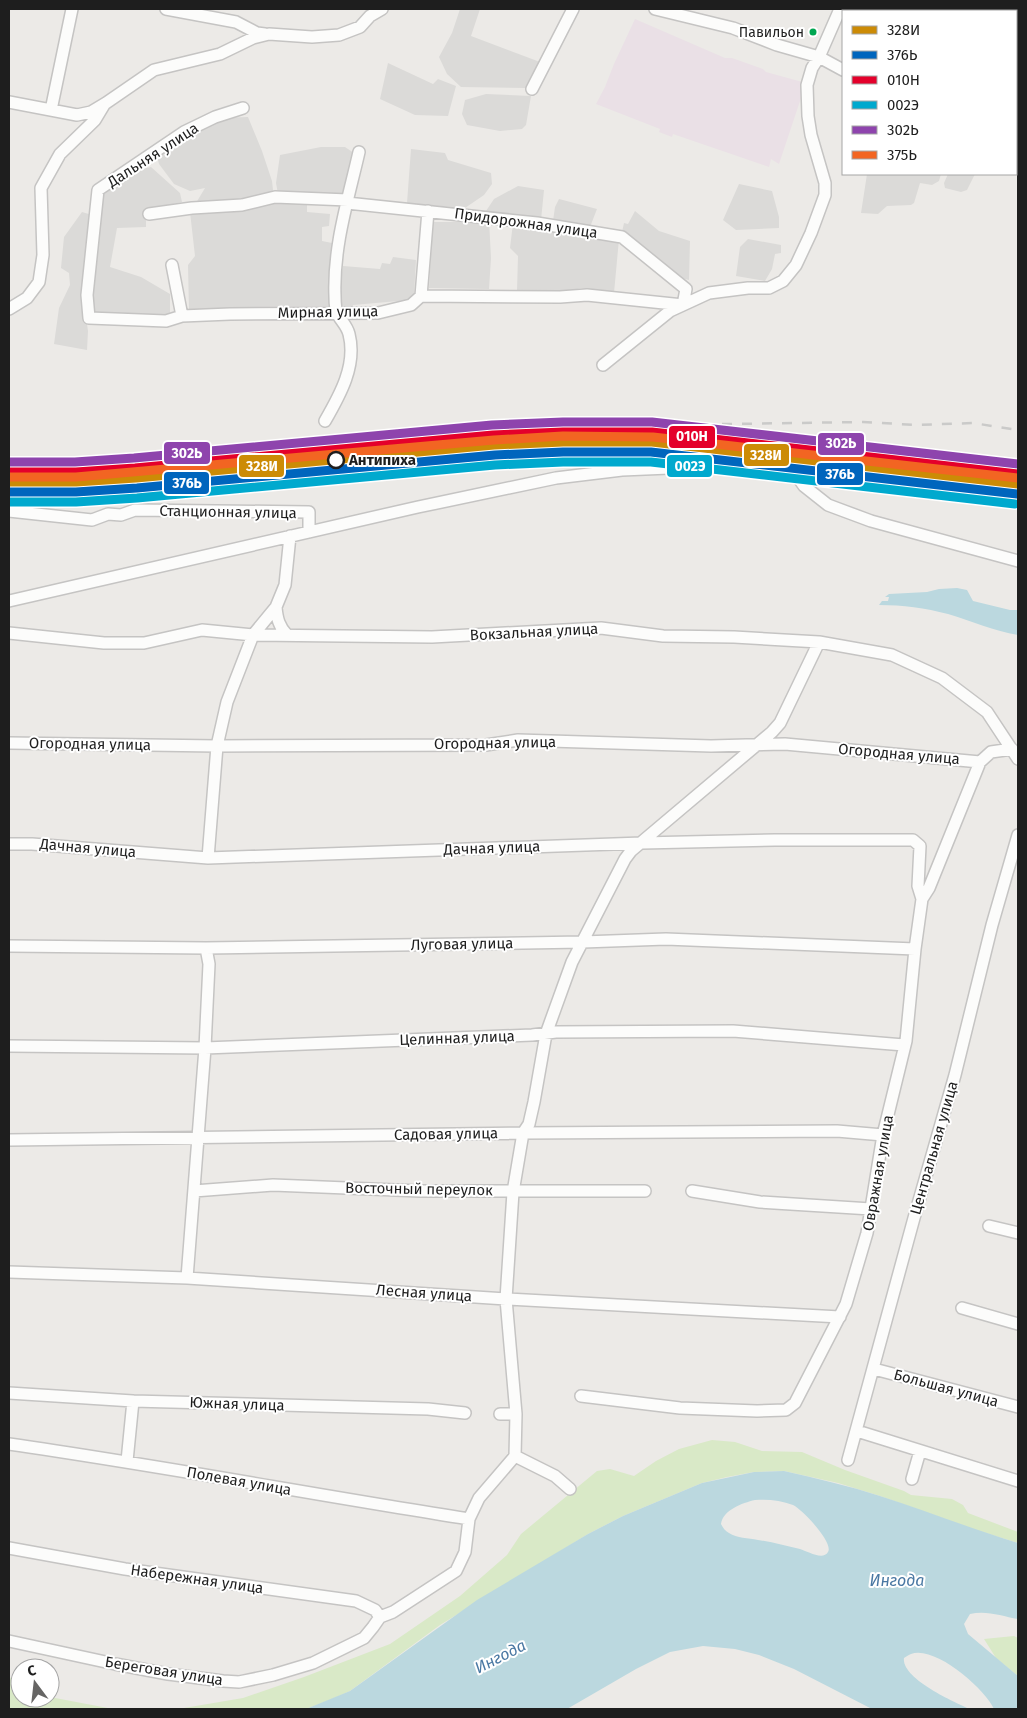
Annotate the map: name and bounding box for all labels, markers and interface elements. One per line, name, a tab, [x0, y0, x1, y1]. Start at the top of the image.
legend	[842, 10, 1017, 175]
text: 328И	[887, 21, 920, 39]
place label: Павильон	[739, 24, 804, 41]
marker: Павильон	[808, 27, 818, 37]
text: 376Ь	[887, 46, 918, 64]
text: 010Н	[887, 71, 920, 89]
text: 002Э	[887, 96, 919, 114]
street label: Дальняя улица	[103, 119, 202, 192]
text: 302Ь	[887, 121, 919, 139]
text: 375Ь	[887, 146, 917, 164]
street label: Придорожная улица	[453, 204, 599, 242]
street label: Мирная улица	[278, 302, 378, 322]
line badge: 010Н	[668, 425, 716, 449]
text: 010Н	[676, 428, 708, 445]
line badge: 302Ь	[817, 432, 865, 456]
text: 302Ь	[825, 435, 857, 452]
line badge: 302Ь	[163, 441, 211, 465]
line badge: 328И	[743, 443, 790, 467]
text: 302Ь	[171, 445, 203, 462]
text: 328И	[749, 447, 782, 464]
marker: Антипиха	[327, 451, 345, 469]
place label: Антипиха	[348, 451, 416, 469]
line badge: 328И	[238, 454, 285, 478]
line badge: 002Э	[666, 454, 713, 478]
text: 328И	[245, 458, 278, 475]
text: 002Э	[674, 458, 706, 475]
line badge: 376Ь	[816, 462, 864, 486]
text: 376Ь	[824, 466, 856, 483]
line badge: 376Ь	[163, 471, 210, 495]
text: 376Ь	[171, 475, 203, 492]
street label: Станционная улица	[159, 502, 297, 522]
street label: Вокзальная улица	[469, 620, 599, 644]
street label: Огородная улица	[434, 733, 556, 753]
street label: Огородная улица	[29, 734, 151, 754]
street label: Огородная улица	[837, 740, 961, 768]
street label: Дачная улица	[38, 835, 137, 861]
street label: Дачная улица	[442, 837, 541, 859]
street label: Луговая улица	[411, 934, 513, 954]
street label: Целинная улица	[399, 1027, 515, 1049]
street label: Центральная улица	[906, 1079, 962, 1217]
street label: Овражная улица	[859, 1114, 897, 1232]
street label: Садовая улица	[394, 1124, 498, 1144]
street label: Восточный переулок	[345, 1179, 493, 1199]
street label: Лесная улица	[375, 1281, 473, 1305]
street label: Большая улица	[892, 1365, 1000, 1411]
street label: Южная улица	[189, 1393, 285, 1415]
street label: Полевая улица	[185, 1463, 293, 1499]
street label: Набережная улица	[129, 1561, 265, 1597]
water label: Ингода	[870, 1571, 924, 1590]
water label: Ингода	[471, 1636, 529, 1677]
street label: Береговая улица	[104, 1653, 224, 1689]
north arrow	[10, 1658, 60, 1708]
text: С	[26, 1662, 38, 1680]

